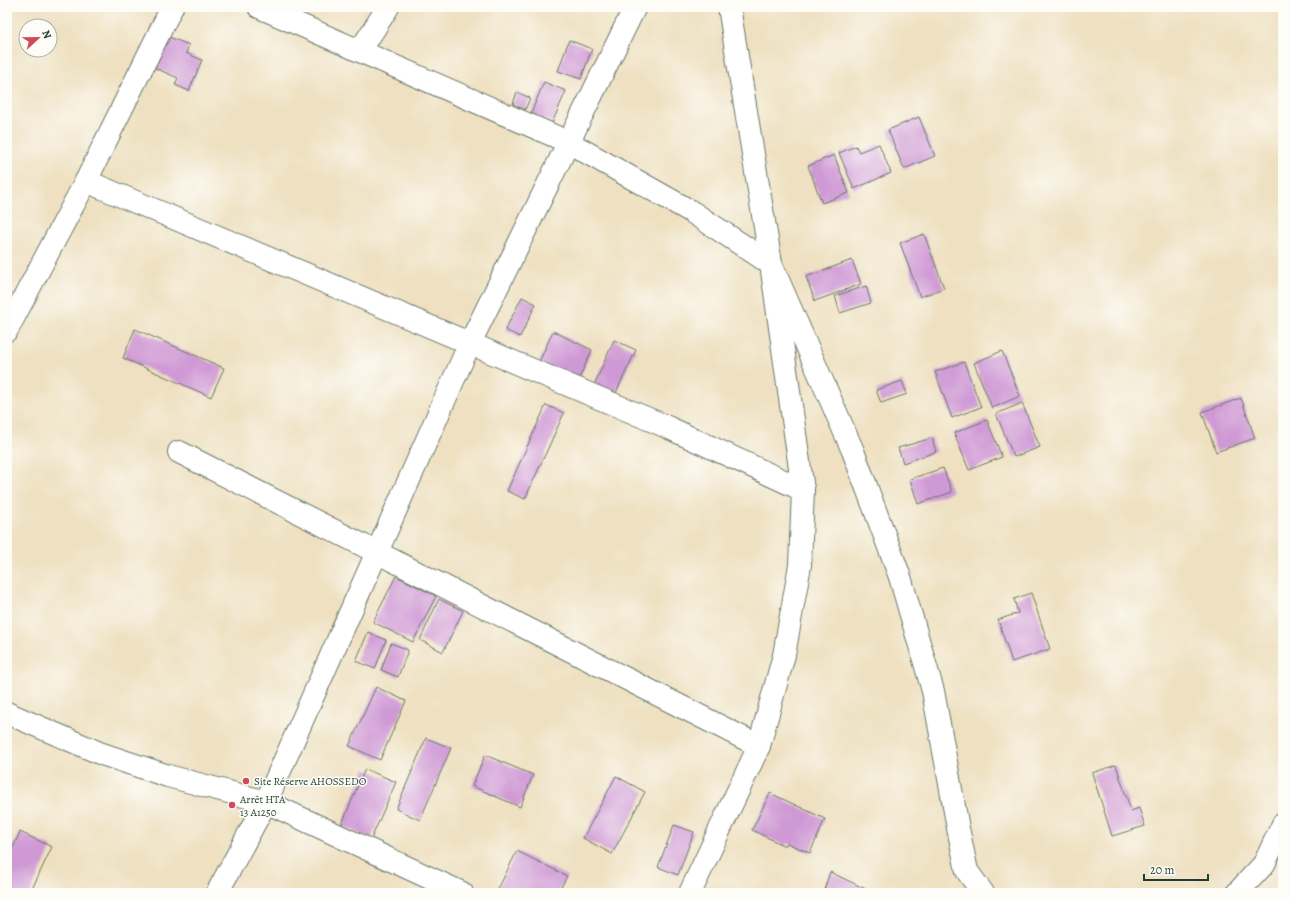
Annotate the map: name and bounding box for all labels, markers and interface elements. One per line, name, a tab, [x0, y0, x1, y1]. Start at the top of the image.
north arrow	[18, 18, 58, 58]
text: N	[38, 28, 55, 41]
place label: Site Réserve AHOSSEDO	[254, 774, 367, 789]
marker: Site Réserve AHOSSEDO	[241, 776, 251, 786]
place label: Arrêt HTA 13 A1250	[239, 792, 286, 820]
marker: Arrêt HTA 13 A1250	[227, 800, 237, 810]
scale bar	[1144, 856, 1208, 882]
text: 20 m	[1150, 862, 1174, 878]

